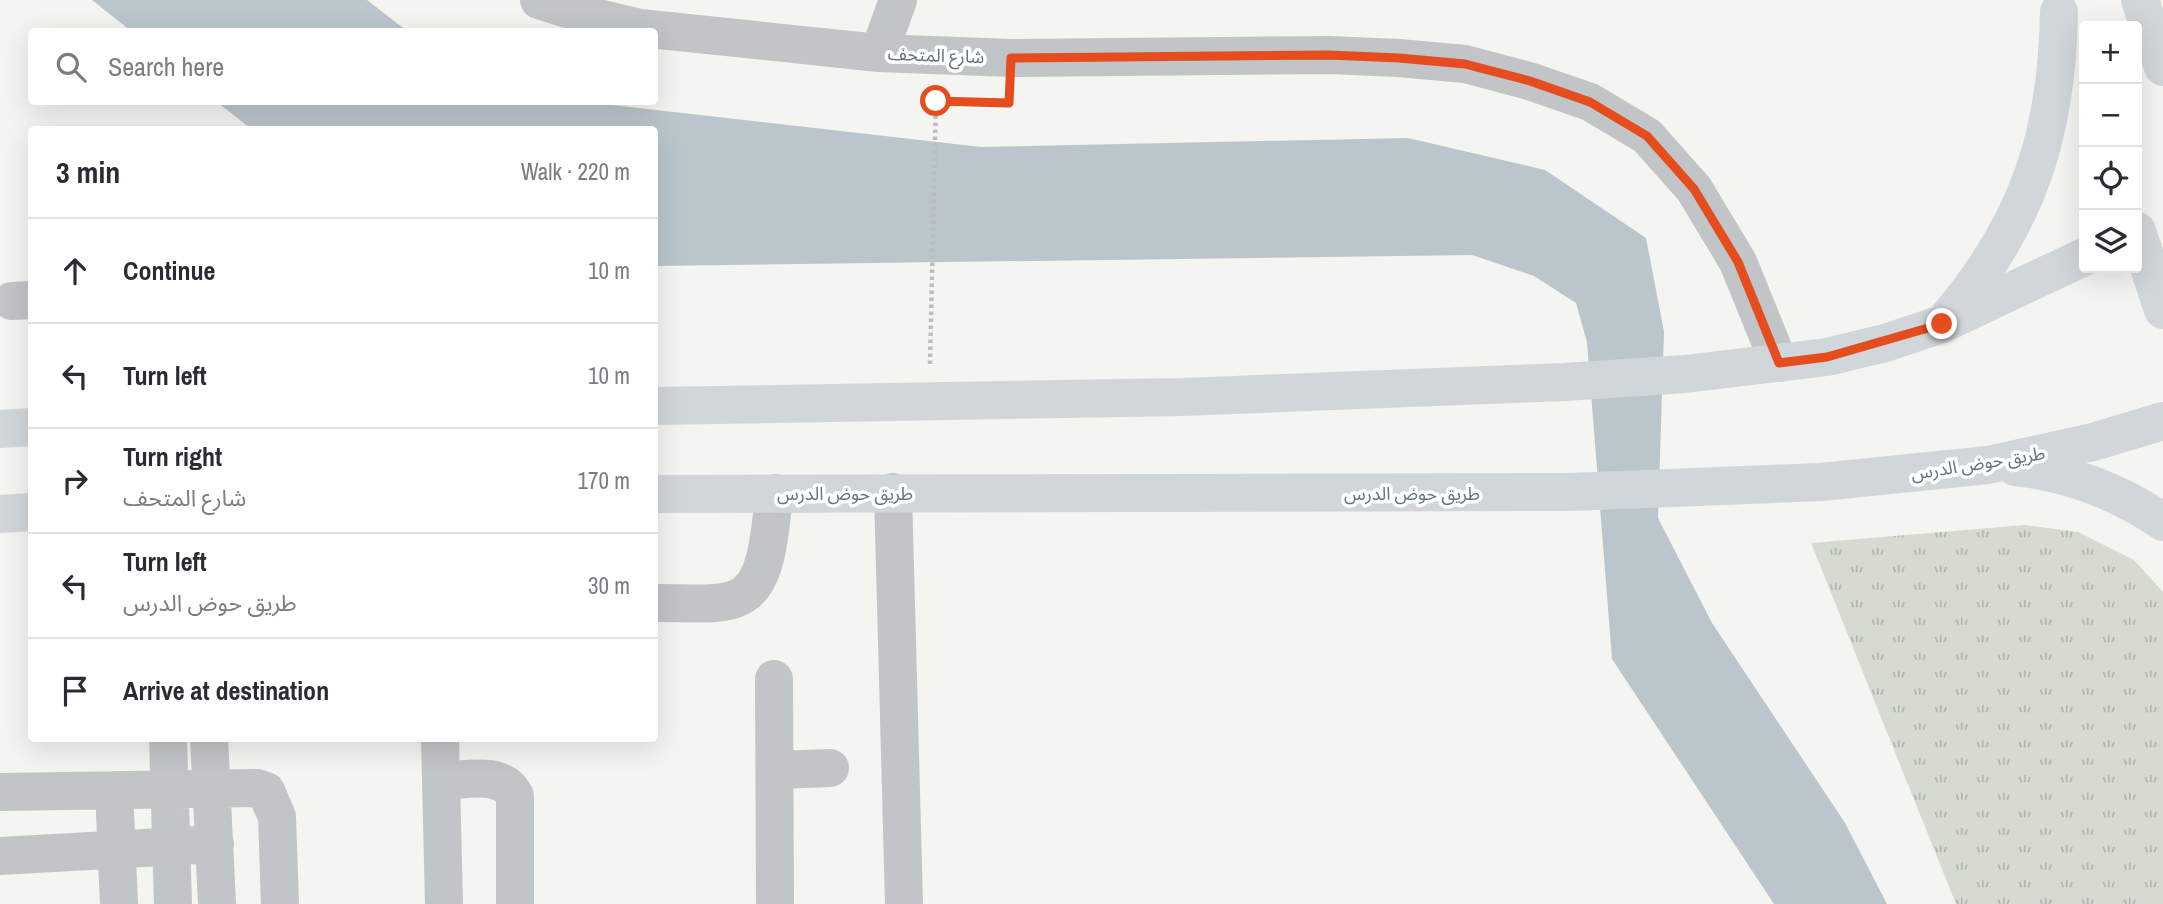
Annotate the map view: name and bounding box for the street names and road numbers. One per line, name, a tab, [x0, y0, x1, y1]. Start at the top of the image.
street label: شارع المتحف	[887, 41, 985, 71]
street label: طريق حوض الدرس	[1909, 440, 2047, 486]
street label: طريق حوض الدرس	[777, 481, 913, 506]
street label: طريق حوض الدرس	[1344, 481, 1480, 506]

